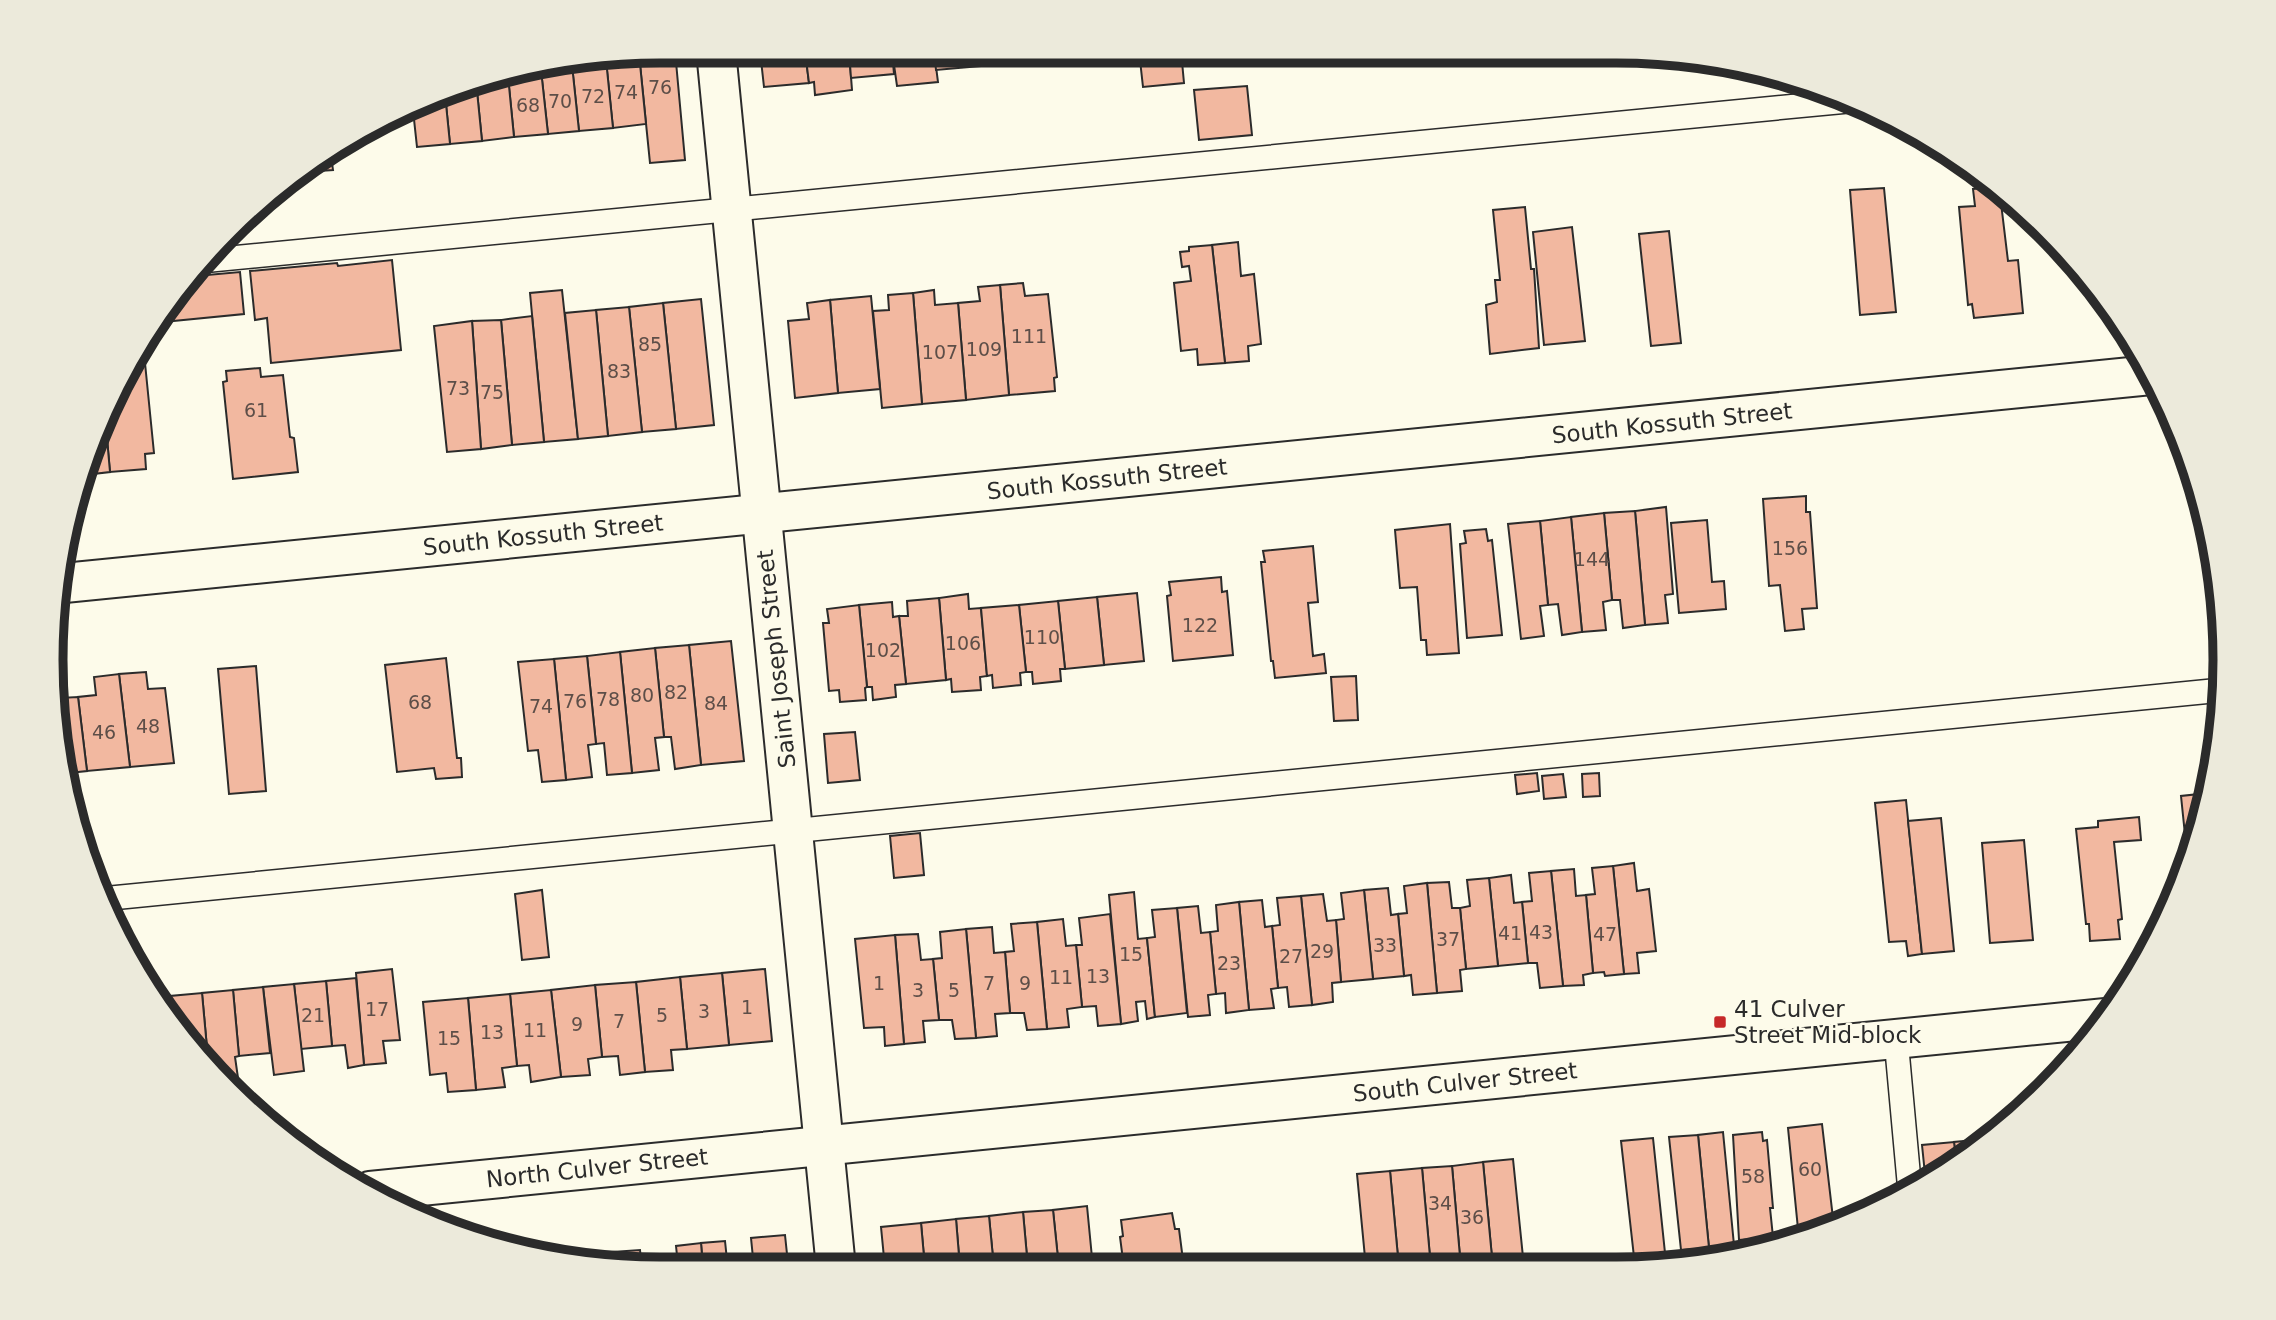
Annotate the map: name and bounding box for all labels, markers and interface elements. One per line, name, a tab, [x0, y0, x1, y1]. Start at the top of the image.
house number: 76	[648, 76, 672, 98]
house number: 74	[614, 81, 638, 103]
house number: 72	[581, 85, 605, 107]
house number: 70	[548, 90, 572, 112]
house number: 68	[516, 94, 540, 116]
house number: 111	[1011, 325, 1047, 347]
house number: 85	[638, 333, 662, 355]
house number: 109	[966, 338, 1002, 360]
house number: 107	[922, 341, 958, 363]
house number: 83	[607, 360, 631, 382]
house number: 73	[446, 377, 470, 399]
house number: 75	[480, 381, 504, 403]
street label: South Kossuth Street	[1551, 397, 1793, 449]
house number: 61	[244, 399, 268, 421]
street label: South Kossuth Street	[986, 453, 1228, 505]
street label: South Kossuth Street	[422, 509, 664, 561]
house number: 156	[1772, 537, 1808, 559]
house number: 144	[1574, 548, 1610, 570]
street label: Saint Joseph Street	[752, 549, 800, 769]
house number: 122	[1182, 614, 1218, 636]
house number: 110	[1024, 626, 1060, 648]
house number: 106	[945, 632, 981, 654]
house number: 102	[865, 639, 901, 661]
house number: 82	[664, 681, 688, 703]
house number: 80	[630, 684, 654, 706]
house number: 78	[596, 688, 620, 710]
house number: 76	[563, 690, 587, 712]
house number: 68	[408, 691, 432, 713]
house number: 84	[704, 692, 728, 714]
house number: 74	[529, 695, 553, 717]
house number: 48	[136, 715, 160, 737]
house number: 46	[92, 721, 116, 743]
house number: 43	[1529, 921, 1553, 943]
house number: 41	[1498, 922, 1522, 944]
house number: 47	[1593, 923, 1617, 945]
house number: 37	[1436, 928, 1460, 950]
house number: 33	[1373, 934, 1397, 956]
house number: 29	[1310, 940, 1334, 962]
house number: 15	[1119, 943, 1143, 965]
house number: 27	[1279, 945, 1303, 967]
house number: 23	[1217, 952, 1241, 974]
house number: 13	[1086, 965, 1110, 987]
house number: 11	[1049, 966, 1073, 988]
house number: 1	[873, 972, 885, 994]
house number: 7	[983, 972, 995, 994]
house number: 9	[1019, 972, 1031, 994]
house number: 3	[912, 979, 924, 1001]
house number: 5	[948, 979, 960, 1001]
house number: 1	[741, 996, 753, 1018]
place label: 41 Culver Street Mid-block	[1734, 996, 1922, 1048]
house number: 17	[365, 998, 389, 1020]
house number: 3	[698, 1000, 710, 1022]
house number: 21	[301, 1004, 325, 1026]
house number: 5	[656, 1004, 668, 1026]
house number: 7	[613, 1010, 625, 1032]
house number: 9	[571, 1013, 583, 1035]
marker: 41 Culver Street Mid-block	[1712, 1014, 1728, 1030]
house number: 11	[523, 1019, 547, 1041]
house number: 13	[480, 1021, 504, 1043]
house number: 15	[437, 1027, 461, 1049]
street label: South Culver Street	[1351, 1057, 1579, 1107]
street label: North Culver Street	[485, 1143, 709, 1193]
house number: 60	[1798, 1158, 1822, 1180]
house number: 58	[1741, 1165, 1765, 1187]
house number: 34	[1428, 1192, 1452, 1214]
house number: 36	[1460, 1206, 1484, 1228]

